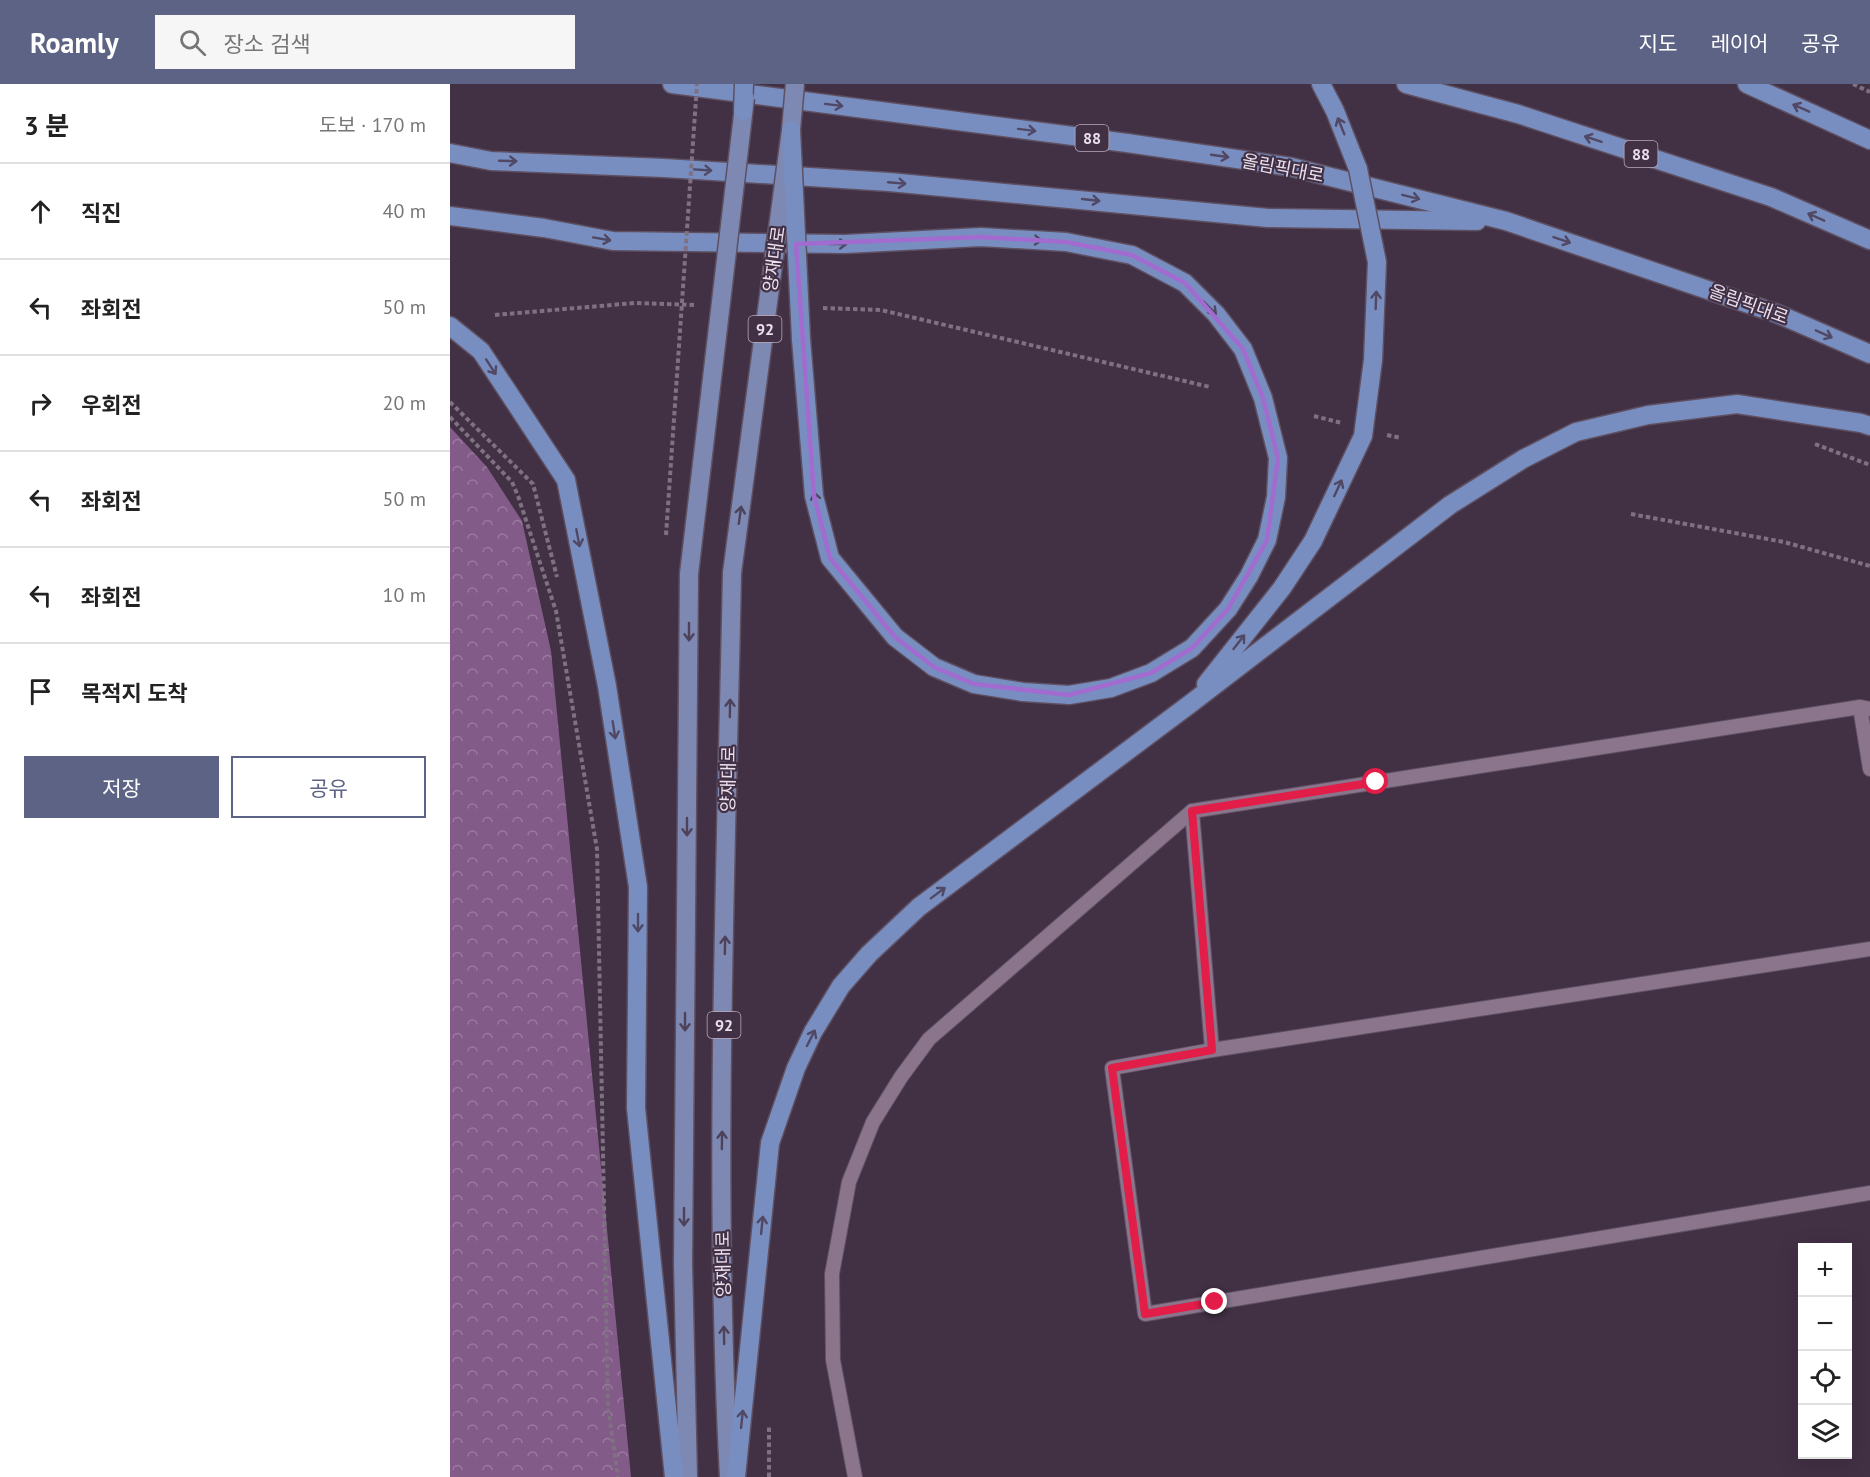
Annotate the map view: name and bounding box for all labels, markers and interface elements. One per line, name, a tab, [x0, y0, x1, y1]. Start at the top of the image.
search box	[155, 15, 575, 69]
text: Roamly	[30, 24, 119, 61]
icon: search	[176, 26, 209, 59]
text: 장소 검색	[224, 30, 310, 58]
text: 지도	[1639, 30, 1677, 57]
text: 레이어	[1710, 30, 1768, 57]
text: 공유	[1801, 30, 1840, 57]
one-way arrow	[823, 100, 843, 111]
one-way arrow	[1792, 101, 1810, 113]
text: 3 분	[24, 109, 69, 142]
text: 도보 · 170 m	[319, 112, 426, 138]
one-way arrow	[1335, 117, 1346, 136]
one-way arrow	[1017, 125, 1037, 136]
road number: 88	[1076, 125, 1108, 151]
one-way arrow	[1584, 132, 1603, 143]
road number: 88	[1624, 141, 1658, 167]
street label: 올림픽대로	[1240, 149, 1326, 187]
one-way arrow	[1210, 151, 1230, 162]
one-way arrow	[497, 156, 517, 167]
one-way arrow	[692, 165, 712, 176]
one-way arrow	[887, 178, 907, 189]
one-way arrow	[1401, 191, 1420, 203]
icon: ahead	[24, 195, 57, 228]
one-way arrow	[1081, 195, 1101, 206]
text: 40 m	[383, 198, 426, 224]
text: 직진	[81, 199, 121, 227]
one-way arrow	[1808, 211, 1826, 222]
street label: 양재대로	[758, 225, 790, 293]
one-way arrow	[591, 233, 611, 244]
one-way arrow	[1023, 234, 1043, 245]
one-way arrow	[1552, 235, 1571, 246]
one-way arrow	[828, 238, 848, 250]
street label: 올림픽대로	[1706, 279, 1792, 329]
one-way arrow	[1370, 290, 1381, 310]
icon: left	[24, 291, 57, 324]
text: 50 m	[383, 294, 426, 320]
text: 좌회전	[81, 295, 142, 323]
one-way arrow	[1202, 300, 1217, 315]
road number: 92	[748, 316, 782, 342]
one-way arrow	[1814, 329, 1833, 340]
one-way arrow	[485, 358, 497, 375]
icon: right	[24, 387, 57, 420]
text: 20 m	[383, 390, 426, 416]
text: 우회전	[81, 391, 142, 419]
one-way arrow	[1332, 480, 1344, 498]
icon: left	[24, 483, 57, 516]
text: 50 m	[383, 486, 426, 512]
text: 좌회전	[81, 487, 142, 515]
one-way arrow	[810, 492, 821, 511]
one-way arrow	[734, 505, 745, 525]
one-way arrow	[573, 528, 584, 547]
icon: left	[24, 579, 57, 612]
text: 10 m	[383, 582, 426, 608]
text: 좌회전	[81, 583, 142, 611]
one-way arrow	[683, 622, 694, 642]
one-way arrow	[1233, 634, 1246, 650]
icon: arrive	[24, 675, 57, 708]
text: 목적지 도착	[81, 679, 188, 707]
one-way arrow	[724, 698, 735, 718]
one-way arrow	[609, 719, 620, 739]
street label: 양재대로	[716, 746, 740, 812]
button: 저장	[24, 756, 219, 818]
button: 공유	[231, 756, 426, 818]
route start	[1362, 768, 1388, 794]
one-way arrow	[681, 817, 693, 837]
one-way arrow	[929, 886, 945, 899]
one-way arrow	[632, 912, 644, 932]
one-way arrow	[719, 935, 731, 955]
one-way arrow	[679, 1012, 691, 1032]
road number: 92	[708, 1012, 740, 1038]
one-way arrow	[805, 1029, 817, 1047]
one-way arrow	[716, 1130, 727, 1150]
one-way arrow	[678, 1207, 690, 1227]
one-way arrow	[757, 1215, 768, 1235]
street label: 양재대로	[711, 1231, 735, 1297]
map controls	[1798, 1243, 1852, 1459]
button: +	[1798, 1243, 1852, 1297]
route end	[1201, 1288, 1227, 1314]
button: −	[1798, 1297, 1852, 1351]
one-way arrow	[718, 1325, 730, 1345]
button: locate	[1798, 1351, 1852, 1405]
button: layers	[1798, 1405, 1852, 1459]
one-way arrow	[737, 1409, 748, 1429]

